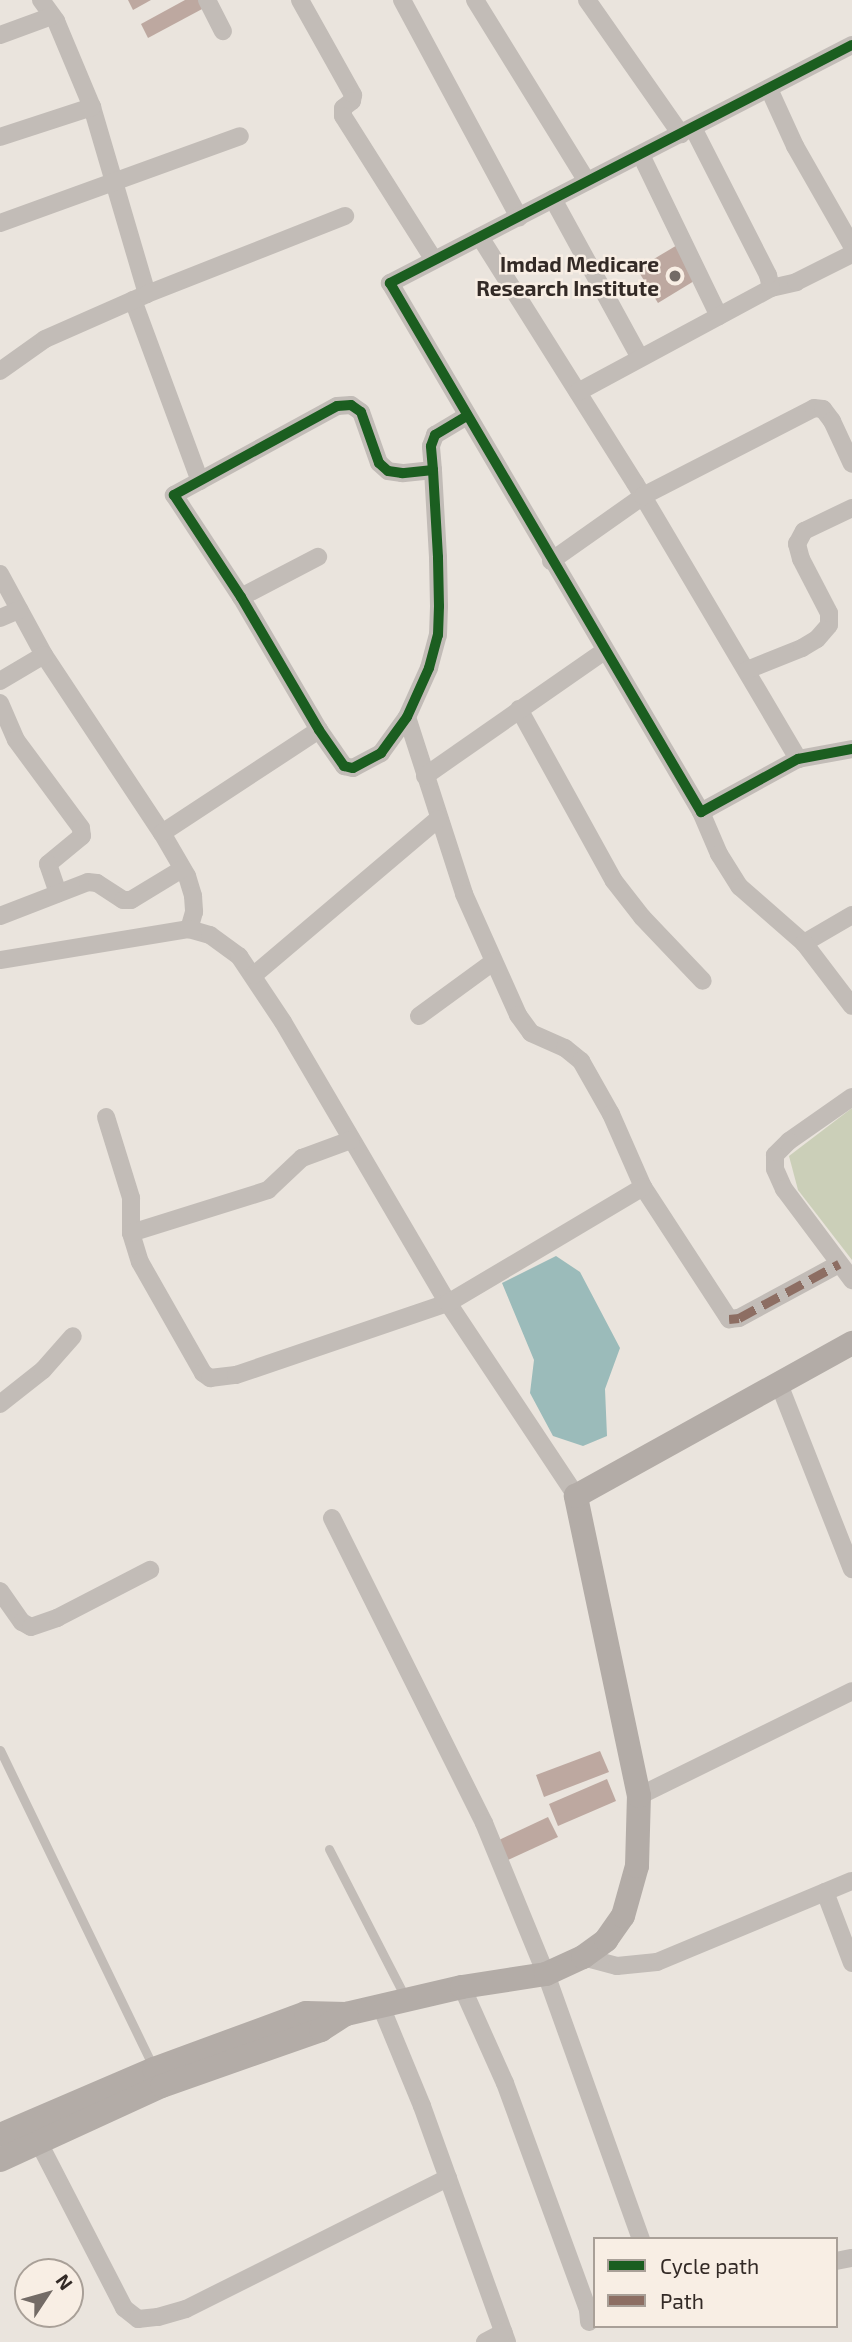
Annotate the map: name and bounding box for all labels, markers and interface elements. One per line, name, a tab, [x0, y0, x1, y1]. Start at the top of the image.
place label: Imdad Medicare Research Institute	[476, 251, 659, 301]
marker: Imdad Medicare Research Institute	[665, 266, 685, 286]
legend	[593, 2237, 838, 2328]
text: Cycle path	[660, 2253, 759, 2278]
north arrow	[14, 2258, 84, 2328]
text: N	[51, 2269, 78, 2294]
text: Path	[660, 2288, 704, 2313]

